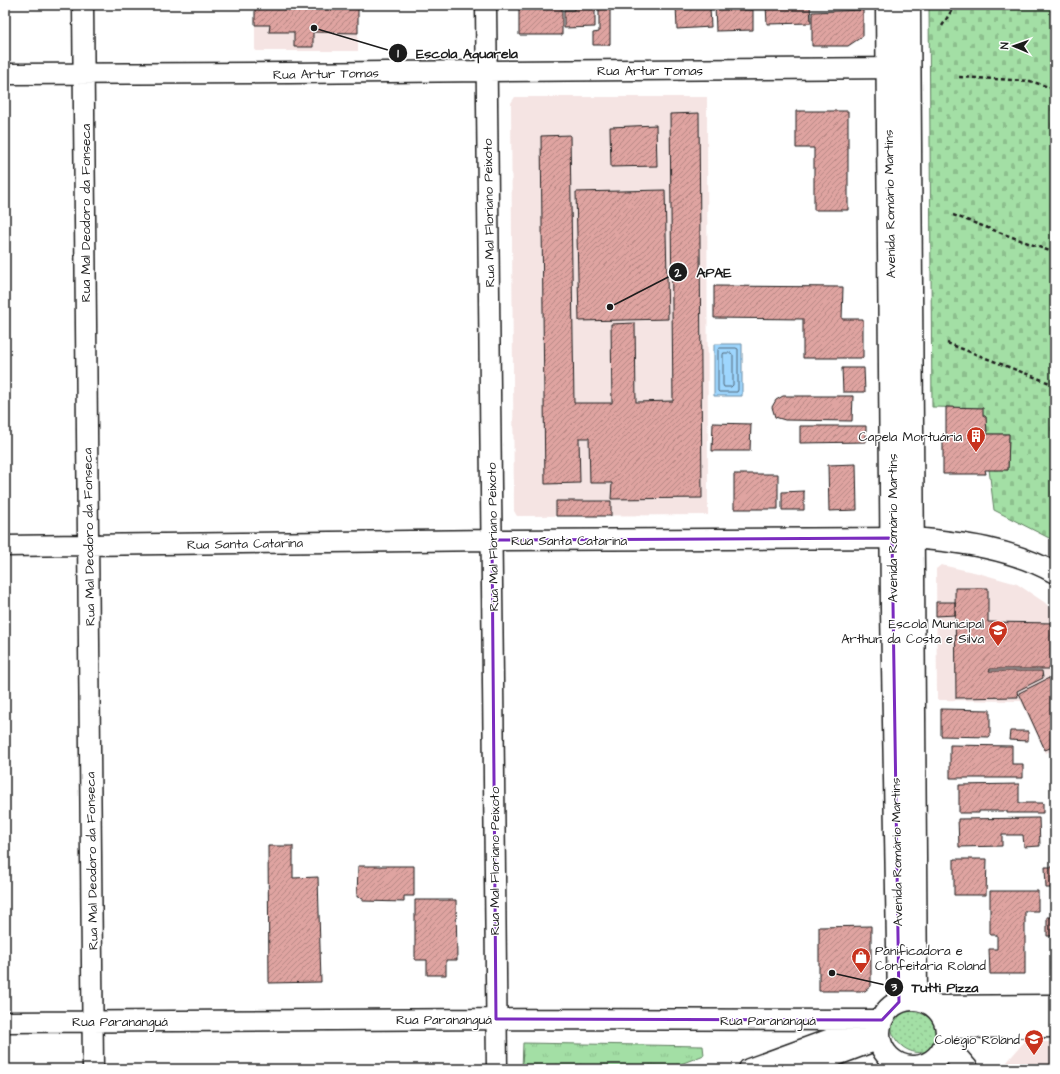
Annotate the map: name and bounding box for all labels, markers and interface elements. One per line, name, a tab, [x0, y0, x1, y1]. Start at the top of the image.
north arrow	[994, 26, 1034, 66]
callout: Escola Aquarela	[388, 40, 526, 66]
text: N	[997, 42, 1012, 49]
text: Escola Aquarela	[416, 44, 519, 64]
text: 1	[397, 45, 399, 62]
street label: Rua Artur Tomas	[597, 62, 704, 80]
street label: Rua Artur Tomas	[273, 64, 380, 84]
street label: Rua Mal Deodoro da Fonseca	[77, 123, 95, 302]
street label: Avenida Romário Martins	[880, 129, 900, 279]
street label: Rua Mal Floriano Peixoto	[479, 138, 499, 287]
callout: APAE	[668, 259, 739, 285]
text: APAE	[696, 263, 732, 283]
text: 2	[674, 265, 682, 282]
building icon: Capela Mortuária	[965, 425, 987, 453]
place label: Capela Mortuária	[859, 428, 962, 446]
street label: Rua Mal Deodoro da Fonseca	[78, 447, 100, 626]
street label: Avenida Romário Martins	[884, 453, 902, 602]
street label: Rua Mal Floriano Peixoto	[483, 462, 503, 611]
street label: Rua Santa Catarina	[511, 532, 627, 550]
street label: Rua Santa Catarina	[187, 534, 304, 554]
place label: Escola Municipal Arthur da Costa e Silva	[841, 615, 984, 648]
school or university icon: Escola Municipal Arthur da Costa e Silva	[987, 619, 1009, 647]
street label: Rua Mal Deodoro da Fonseca	[81, 771, 103, 950]
street label: Avenida Romário Martins	[887, 777, 907, 927]
street label: Rua Mal Floriano Peixoto	[486, 786, 504, 935]
place label: Panificadora e Confeitaria Roland	[875, 942, 986, 975]
shop icon: Panificadora e Confeitaria Roland	[850, 946, 872, 974]
callout: Tutti Pizza	[884, 974, 987, 1000]
text: Tutti Pizza	[911, 978, 979, 998]
text: 3	[890, 979, 898, 996]
street label: Rua Parananguá	[396, 1011, 492, 1030]
street label: Rua Parananguá	[720, 1012, 816, 1031]
street label: Rua Parananguá	[72, 1013, 168, 1032]
school or university icon: Colégio Roland	[1023, 1028, 1045, 1056]
place label: Colégio Roland	[935, 1031, 1020, 1050]

